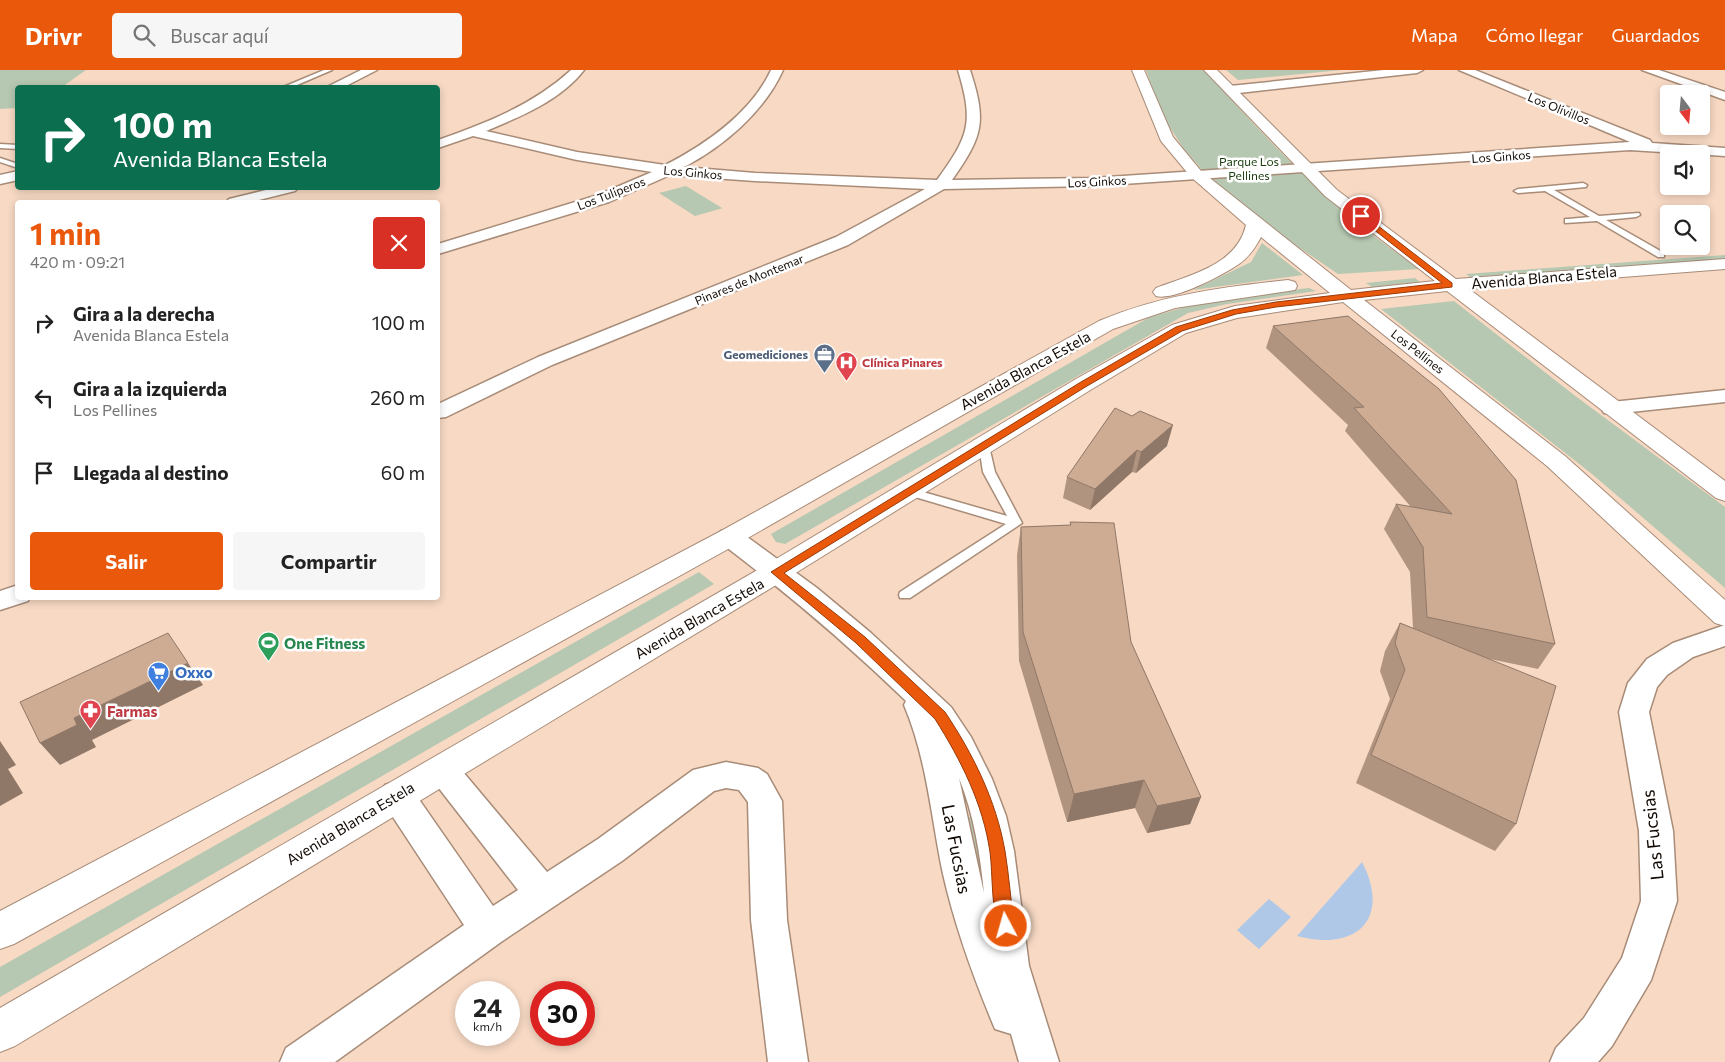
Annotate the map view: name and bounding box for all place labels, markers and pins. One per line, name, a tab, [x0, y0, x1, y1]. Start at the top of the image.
pin	[1340, 195, 1382, 237]
office icon: Geomediciones	[812, 342, 836, 373]
place label: Geomediciones	[723, 347, 808, 361]
hospital icon: Clínica Pinares	[834, 350, 858, 381]
place label: Clínica Pinares	[862, 355, 943, 369]
sports icon: One Fitness	[256, 631, 280, 662]
place label: One Fitness	[284, 634, 365, 652]
supermarket icon: Oxxo	[147, 660, 171, 691]
place label: Oxxo	[175, 663, 213, 681]
pharmacy icon: Farmas	[79, 699, 103, 730]
place label: Farmas	[107, 702, 157, 720]

